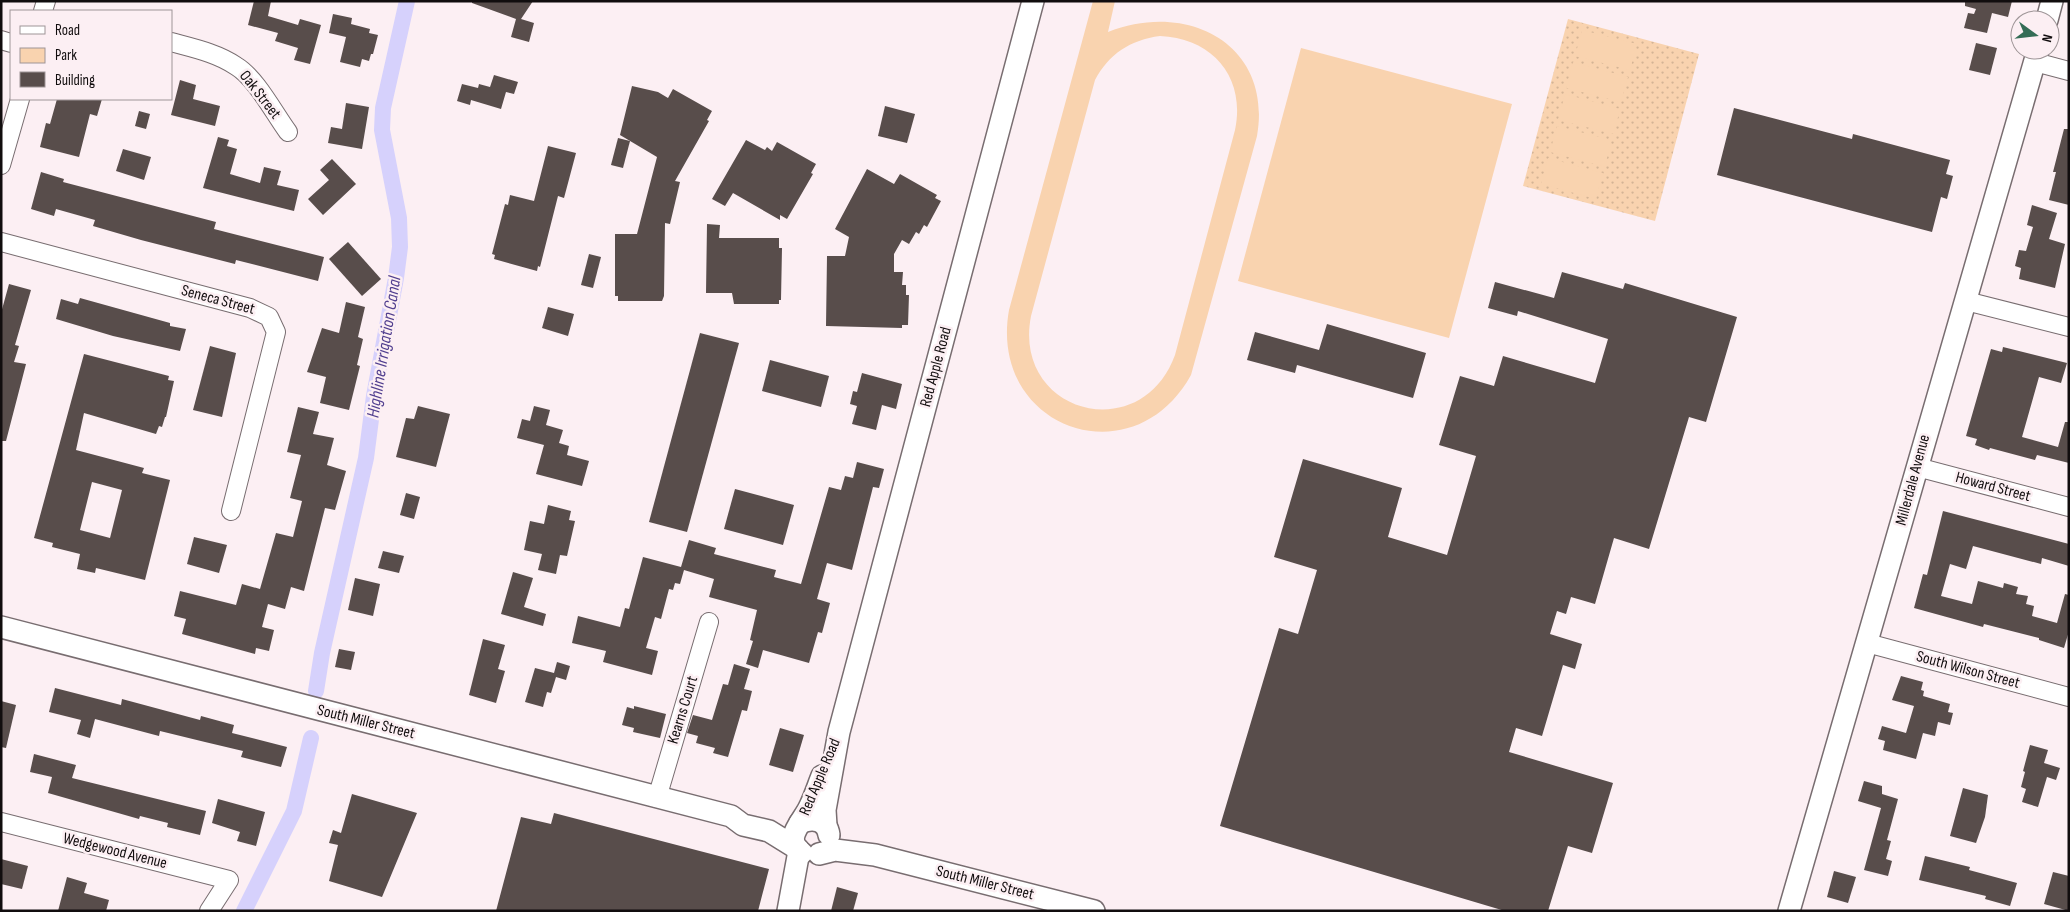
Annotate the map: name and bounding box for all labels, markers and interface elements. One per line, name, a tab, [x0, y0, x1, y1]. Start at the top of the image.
legend	[10, 10, 172, 100]
north arrow	[2010, 10, 2060, 60]
text: Road	[55, 21, 80, 40]
text: N	[2038, 32, 2056, 44]
text: Park	[55, 46, 77, 65]
street label: Oak Street	[235, 67, 285, 123]
text: Building	[55, 71, 95, 90]
water label: Highline Irrigation Canal	[362, 274, 406, 419]
street label: Seneca Street	[179, 281, 257, 319]
street label: Red Apple Road	[916, 325, 956, 409]
street label: Millerdale Avenue	[1892, 433, 1934, 527]
street label: Howard Street	[1953, 468, 2033, 506]
street label: South Wilson Street	[1914, 647, 2022, 693]
street label: Kearns Court	[664, 674, 702, 746]
street label: South Miller Street	[315, 701, 417, 743]
street label: Red Apple Road	[795, 736, 845, 818]
street label: Wedgewood Avenue	[61, 829, 169, 873]
street label: South Miller Street	[934, 862, 1036, 904]

